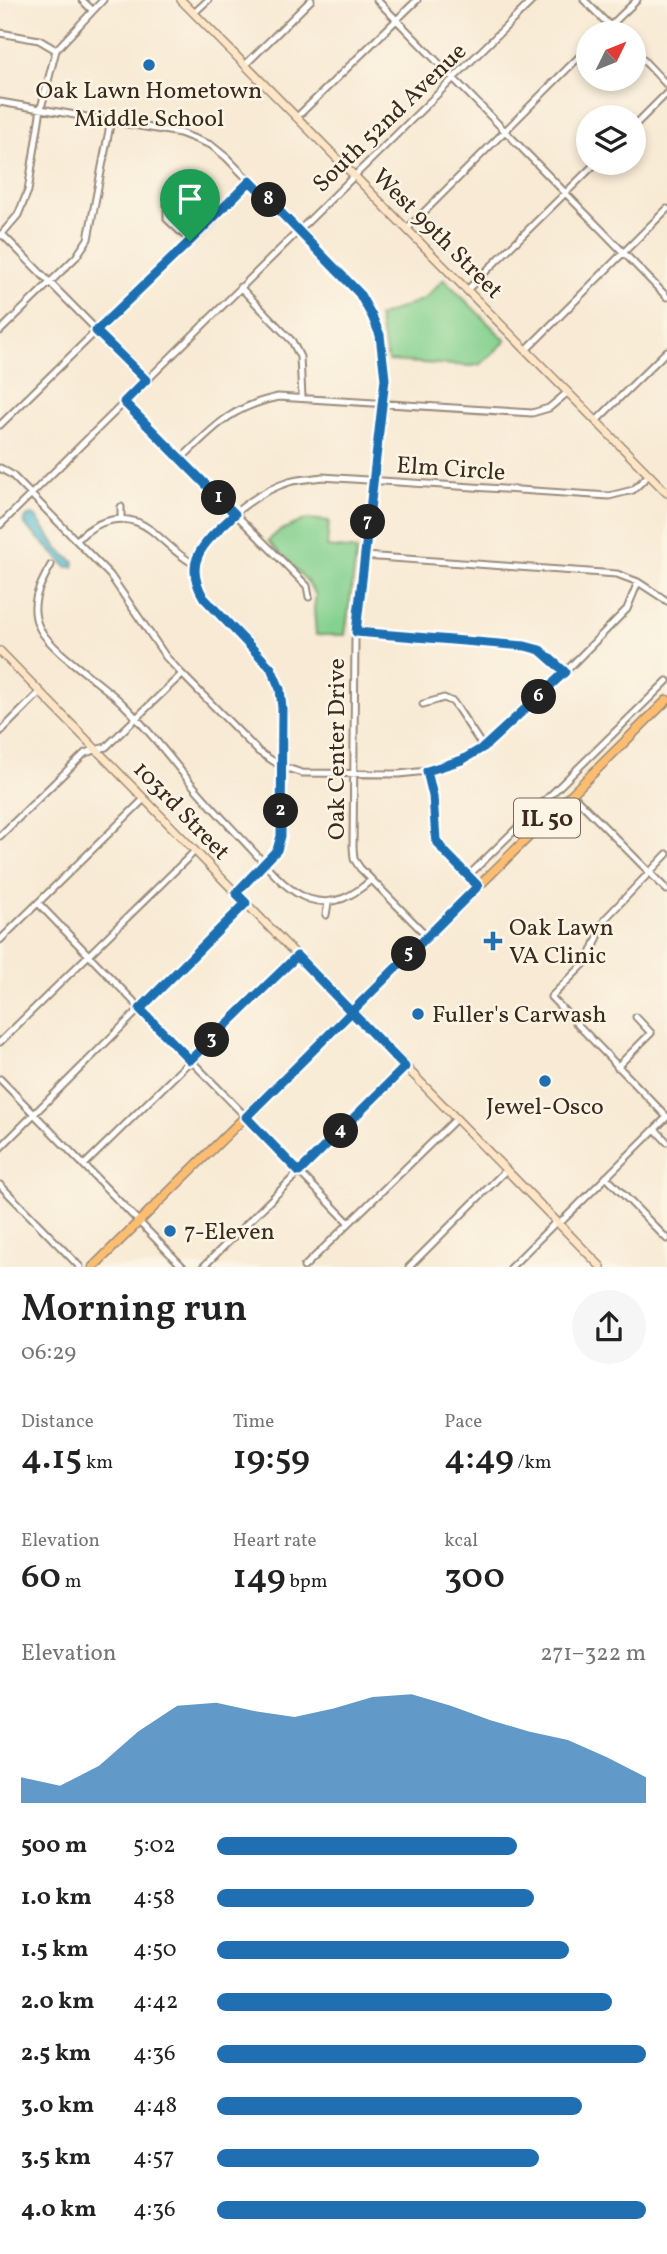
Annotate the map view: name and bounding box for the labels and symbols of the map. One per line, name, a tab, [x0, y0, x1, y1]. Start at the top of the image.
north arrow	[576, 21, 646, 91]
street label: South 52nd Avenue	[306, 36, 475, 201]
marker: Oak Lawn Hometown Middle School	[141, 57, 157, 73]
place label: Oak Lawn Hometown Middle School	[36, 75, 262, 137]
street label: West 99th Street	[364, 161, 510, 307]
pin	[160, 169, 220, 241]
pin: 8	[252, 182, 286, 218]
street label: Elm Circle	[395, 449, 507, 491]
pin: 1	[202, 480, 236, 516]
pin: 7	[350, 504, 386, 540]
street label: Oak Center Drive	[321, 658, 355, 840]
pin: 6	[522, 680, 556, 714]
street label: 103rd Street	[124, 754, 237, 869]
pin: 2	[264, 794, 298, 828]
road number: IL 50	[514, 798, 580, 838]
place label: Oak Lawn VA Clinic	[509, 912, 614, 974]
marker: Oak Lawn VA Clinic	[483, 931, 503, 951]
pin: 5	[392, 936, 426, 972]
place label: Fuller's Carwash	[432, 999, 607, 1033]
marker: Fuller's Carwash	[410, 1006, 426, 1022]
pin: 3	[194, 1023, 230, 1058]
marker: Jewel-Osco	[537, 1073, 553, 1089]
place label: Jewel-Osco	[486, 1091, 604, 1125]
pin: 4	[324, 1114, 358, 1148]
place label: 7-Eleven	[184, 1216, 275, 1250]
marker: 7-Eleven	[162, 1223, 178, 1239]

